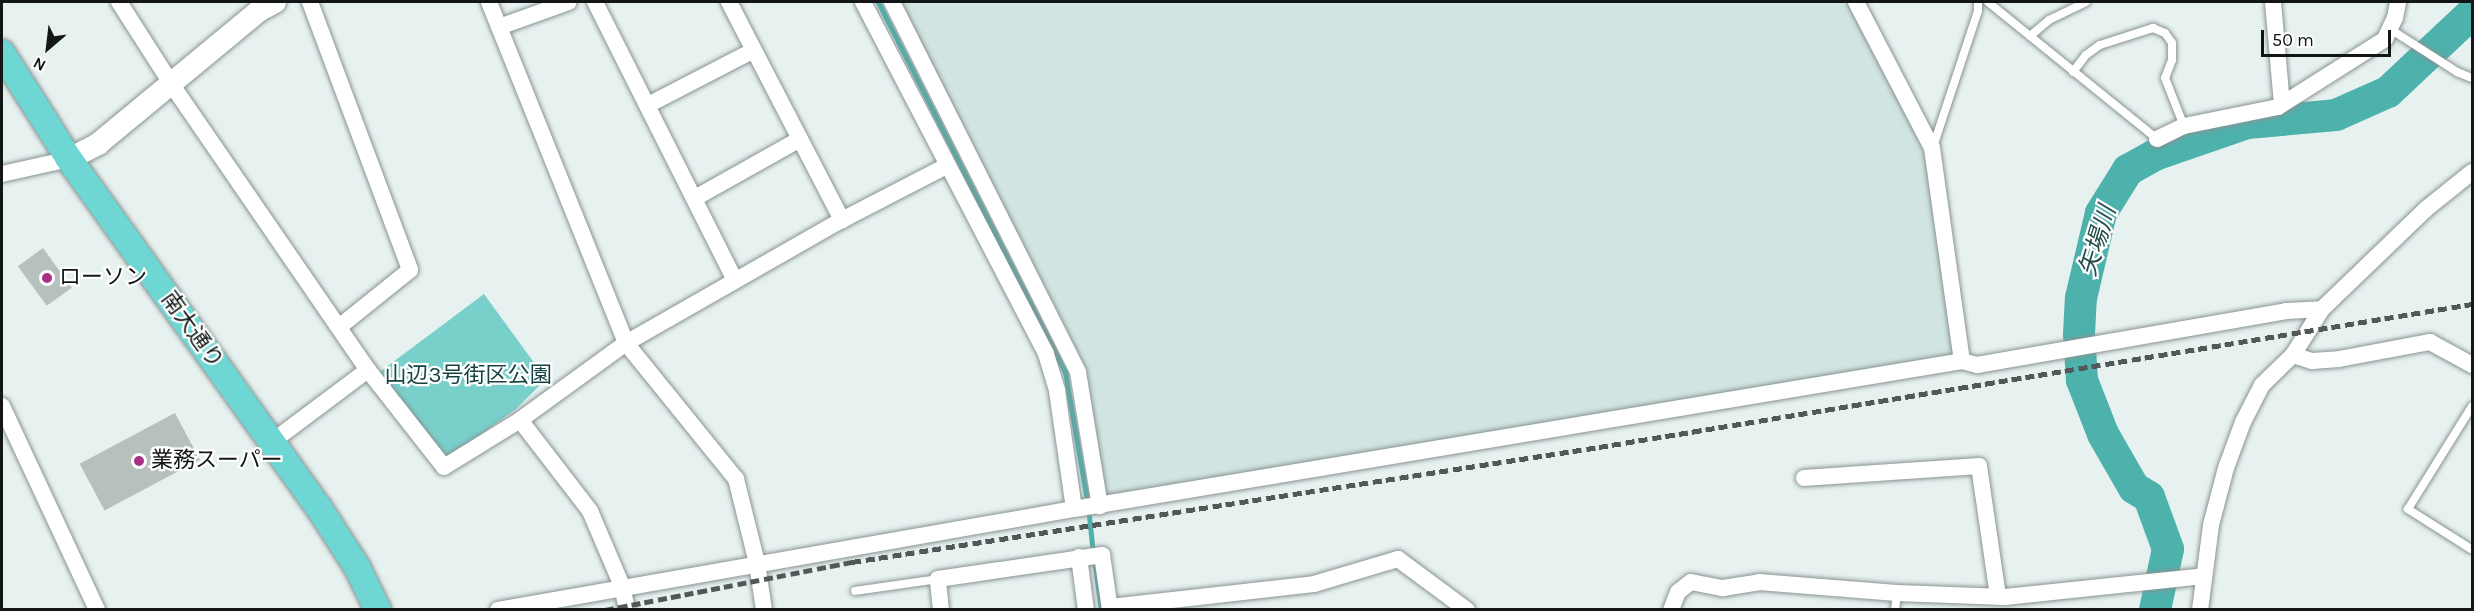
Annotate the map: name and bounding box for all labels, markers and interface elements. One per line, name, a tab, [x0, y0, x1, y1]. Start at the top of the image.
north arrow	[18, 18, 78, 78]
scale bar	[2264, 18, 2394, 56]
text: 50 m	[2272, 29, 2314, 51]
text: N	[30, 53, 49, 75]
water label: 矢場川	[2074, 202, 2122, 280]
place label: ローソン	[59, 265, 147, 291]
marker: ローソン	[40, 271, 54, 285]
street label: 南大通り	[155, 287, 229, 373]
park label: 山辺3号街区公園	[385, 363, 551, 389]
place label: 業務スーパー	[151, 448, 283, 474]
marker: 業務スーパー	[132, 454, 146, 468]

